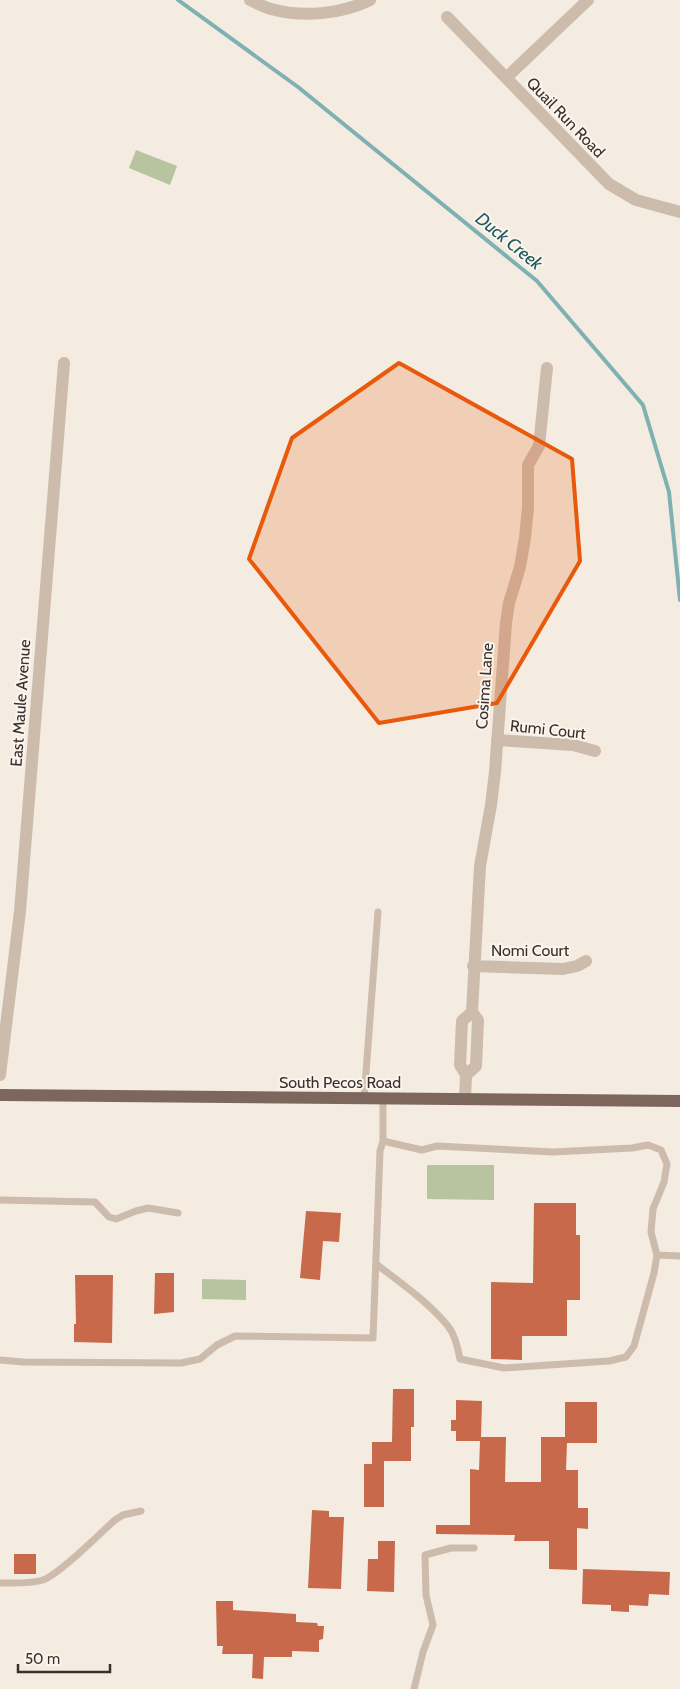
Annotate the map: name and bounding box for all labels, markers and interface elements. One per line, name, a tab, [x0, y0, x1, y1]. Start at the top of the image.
street label: Quail Run Road	[523, 73, 609, 161]
water label: Duck Creek	[471, 207, 548, 275]
street label: East Maule Avenue	[7, 639, 34, 767]
street label: Cosima Lane	[472, 642, 497, 730]
street label: Rumi Court	[509, 716, 587, 743]
street label: Nomi Court	[491, 941, 570, 960]
street label: South Pecos Road	[279, 1073, 401, 1092]
scale bar	[18, 1642, 110, 1674]
text: 50 m	[25, 1650, 60, 1668]

